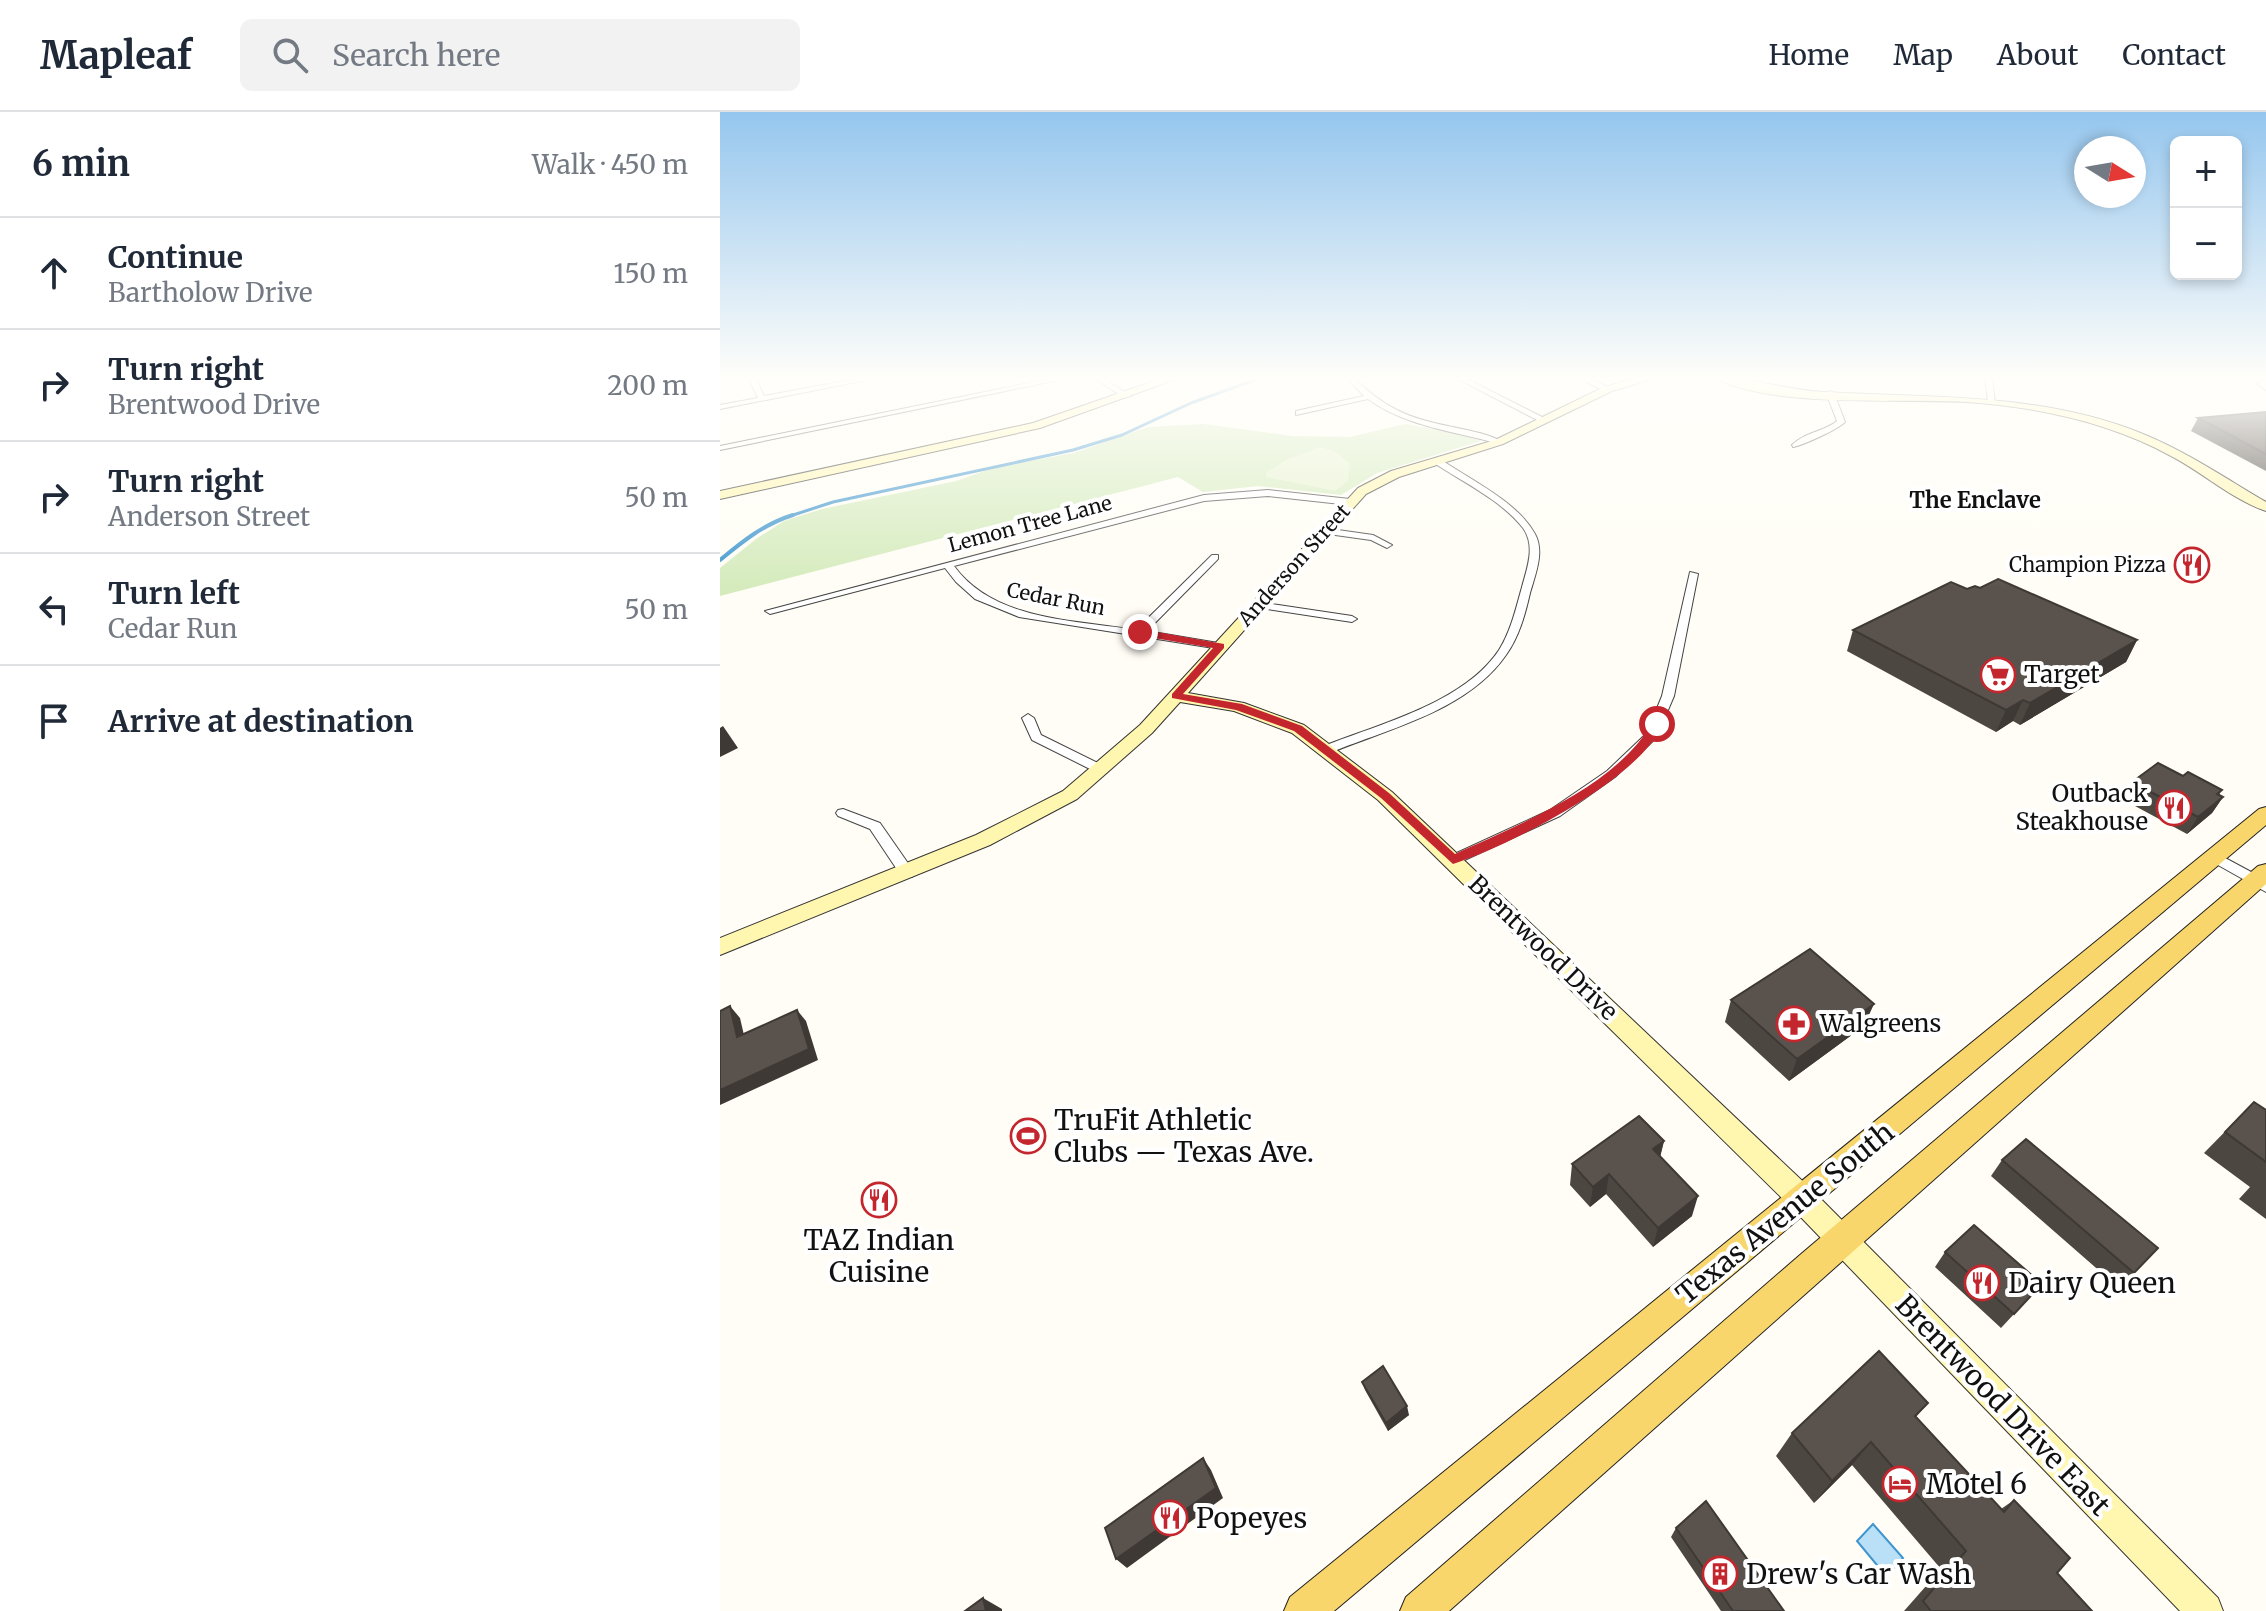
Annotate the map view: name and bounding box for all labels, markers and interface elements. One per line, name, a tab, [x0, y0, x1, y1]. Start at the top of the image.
search box	[240, 19, 800, 91]
text: Mapleaf	[40, 32, 192, 79]
icon: search	[268, 33, 312, 77]
text: Search here	[332, 36, 500, 74]
text: Home	[1768, 37, 1849, 73]
text: Map	[1893, 37, 1953, 73]
text: About	[1997, 37, 2078, 73]
text: Contact	[2122, 37, 2226, 73]
north arrow	[2074, 136, 2146, 208]
map controls	[2170, 136, 2242, 280]
button: +	[2170, 136, 2242, 208]
text: 6 min	[32, 143, 130, 185]
text: Walk · 450 m	[532, 148, 688, 181]
button: −	[2170, 208, 2242, 280]
text: Continue	[108, 238, 243, 276]
icon: ahead	[32, 251, 76, 295]
text: 150 m	[614, 257, 688, 290]
text: Bartholow Drive	[108, 276, 313, 309]
text: Turn right	[108, 350, 264, 388]
icon: right	[32, 363, 76, 407]
text: 200 m	[607, 369, 688, 402]
text: Brentwood Drive	[108, 388, 320, 421]
text: Turn right	[108, 462, 264, 500]
icon: right	[32, 475, 76, 519]
text: 50 m	[624, 481, 688, 514]
district label: The Enclave	[1909, 486, 2041, 514]
street label: Lemon Tree Lane	[945, 490, 1114, 557]
street label: Anderson Street	[1232, 498, 1355, 632]
text: Anderson Street	[108, 500, 310, 533]
restaurant icon: Champion Pizza	[2173, 546, 2211, 584]
place label: Champion Pizza	[2009, 552, 2166, 577]
text: Turn left	[108, 574, 240, 612]
street label: Cedar Run	[1005, 577, 1107, 620]
icon: left	[32, 587, 76, 631]
text: 50 m	[624, 593, 688, 626]
text: Cedar Run	[108, 612, 238, 645]
route end	[1122, 614, 1158, 650]
supermarket icon: Target	[1979, 656, 2017, 694]
place label: Target	[2024, 659, 2100, 690]
icon: arrive	[32, 699, 76, 743]
text: Arrive at destination	[108, 702, 414, 740]
route start	[1639, 706, 1675, 742]
place label: Outback Steakhouse	[2015, 778, 2149, 837]
restaurant icon: Outback Steakhouse	[2155, 789, 2193, 827]
street label: Brentwood Drive	[1462, 868, 1625, 1027]
pharmacy icon: Walgreens	[1775, 1005, 1813, 1043]
place label: Walgreens	[1819, 1008, 1941, 1039]
place label: TruFit Athletic Clubs — Texas Ave.	[1054, 1102, 1314, 1170]
street label: Texas Avenue South	[1669, 1114, 1901, 1312]
sports icon: TruFit Athletic Clubs — Texas Ave.	[1009, 1117, 1047, 1155]
restaurant icon: TAZ Indian Cuisine	[860, 1181, 898, 1219]
place label: TAZ Indian Cuisine	[804, 1222, 954, 1290]
restaurant icon: Dairy Queen	[1963, 1264, 2001, 1302]
place label: Dairy Queen	[2008, 1265, 2176, 1301]
street label: Brentwood Drive East	[1888, 1287, 2118, 1523]
hotel icon: Motel 6	[1881, 1465, 1919, 1503]
place label: Motel 6	[1926, 1466, 2027, 1502]
restaurant icon: Popeyes	[1151, 1499, 1189, 1537]
place label: Popeyes	[1196, 1500, 1307, 1536]
building icon: Drew's Car Wash	[1701, 1555, 1739, 1593]
place label: Drew's Car Wash	[1746, 1556, 1972, 1592]

